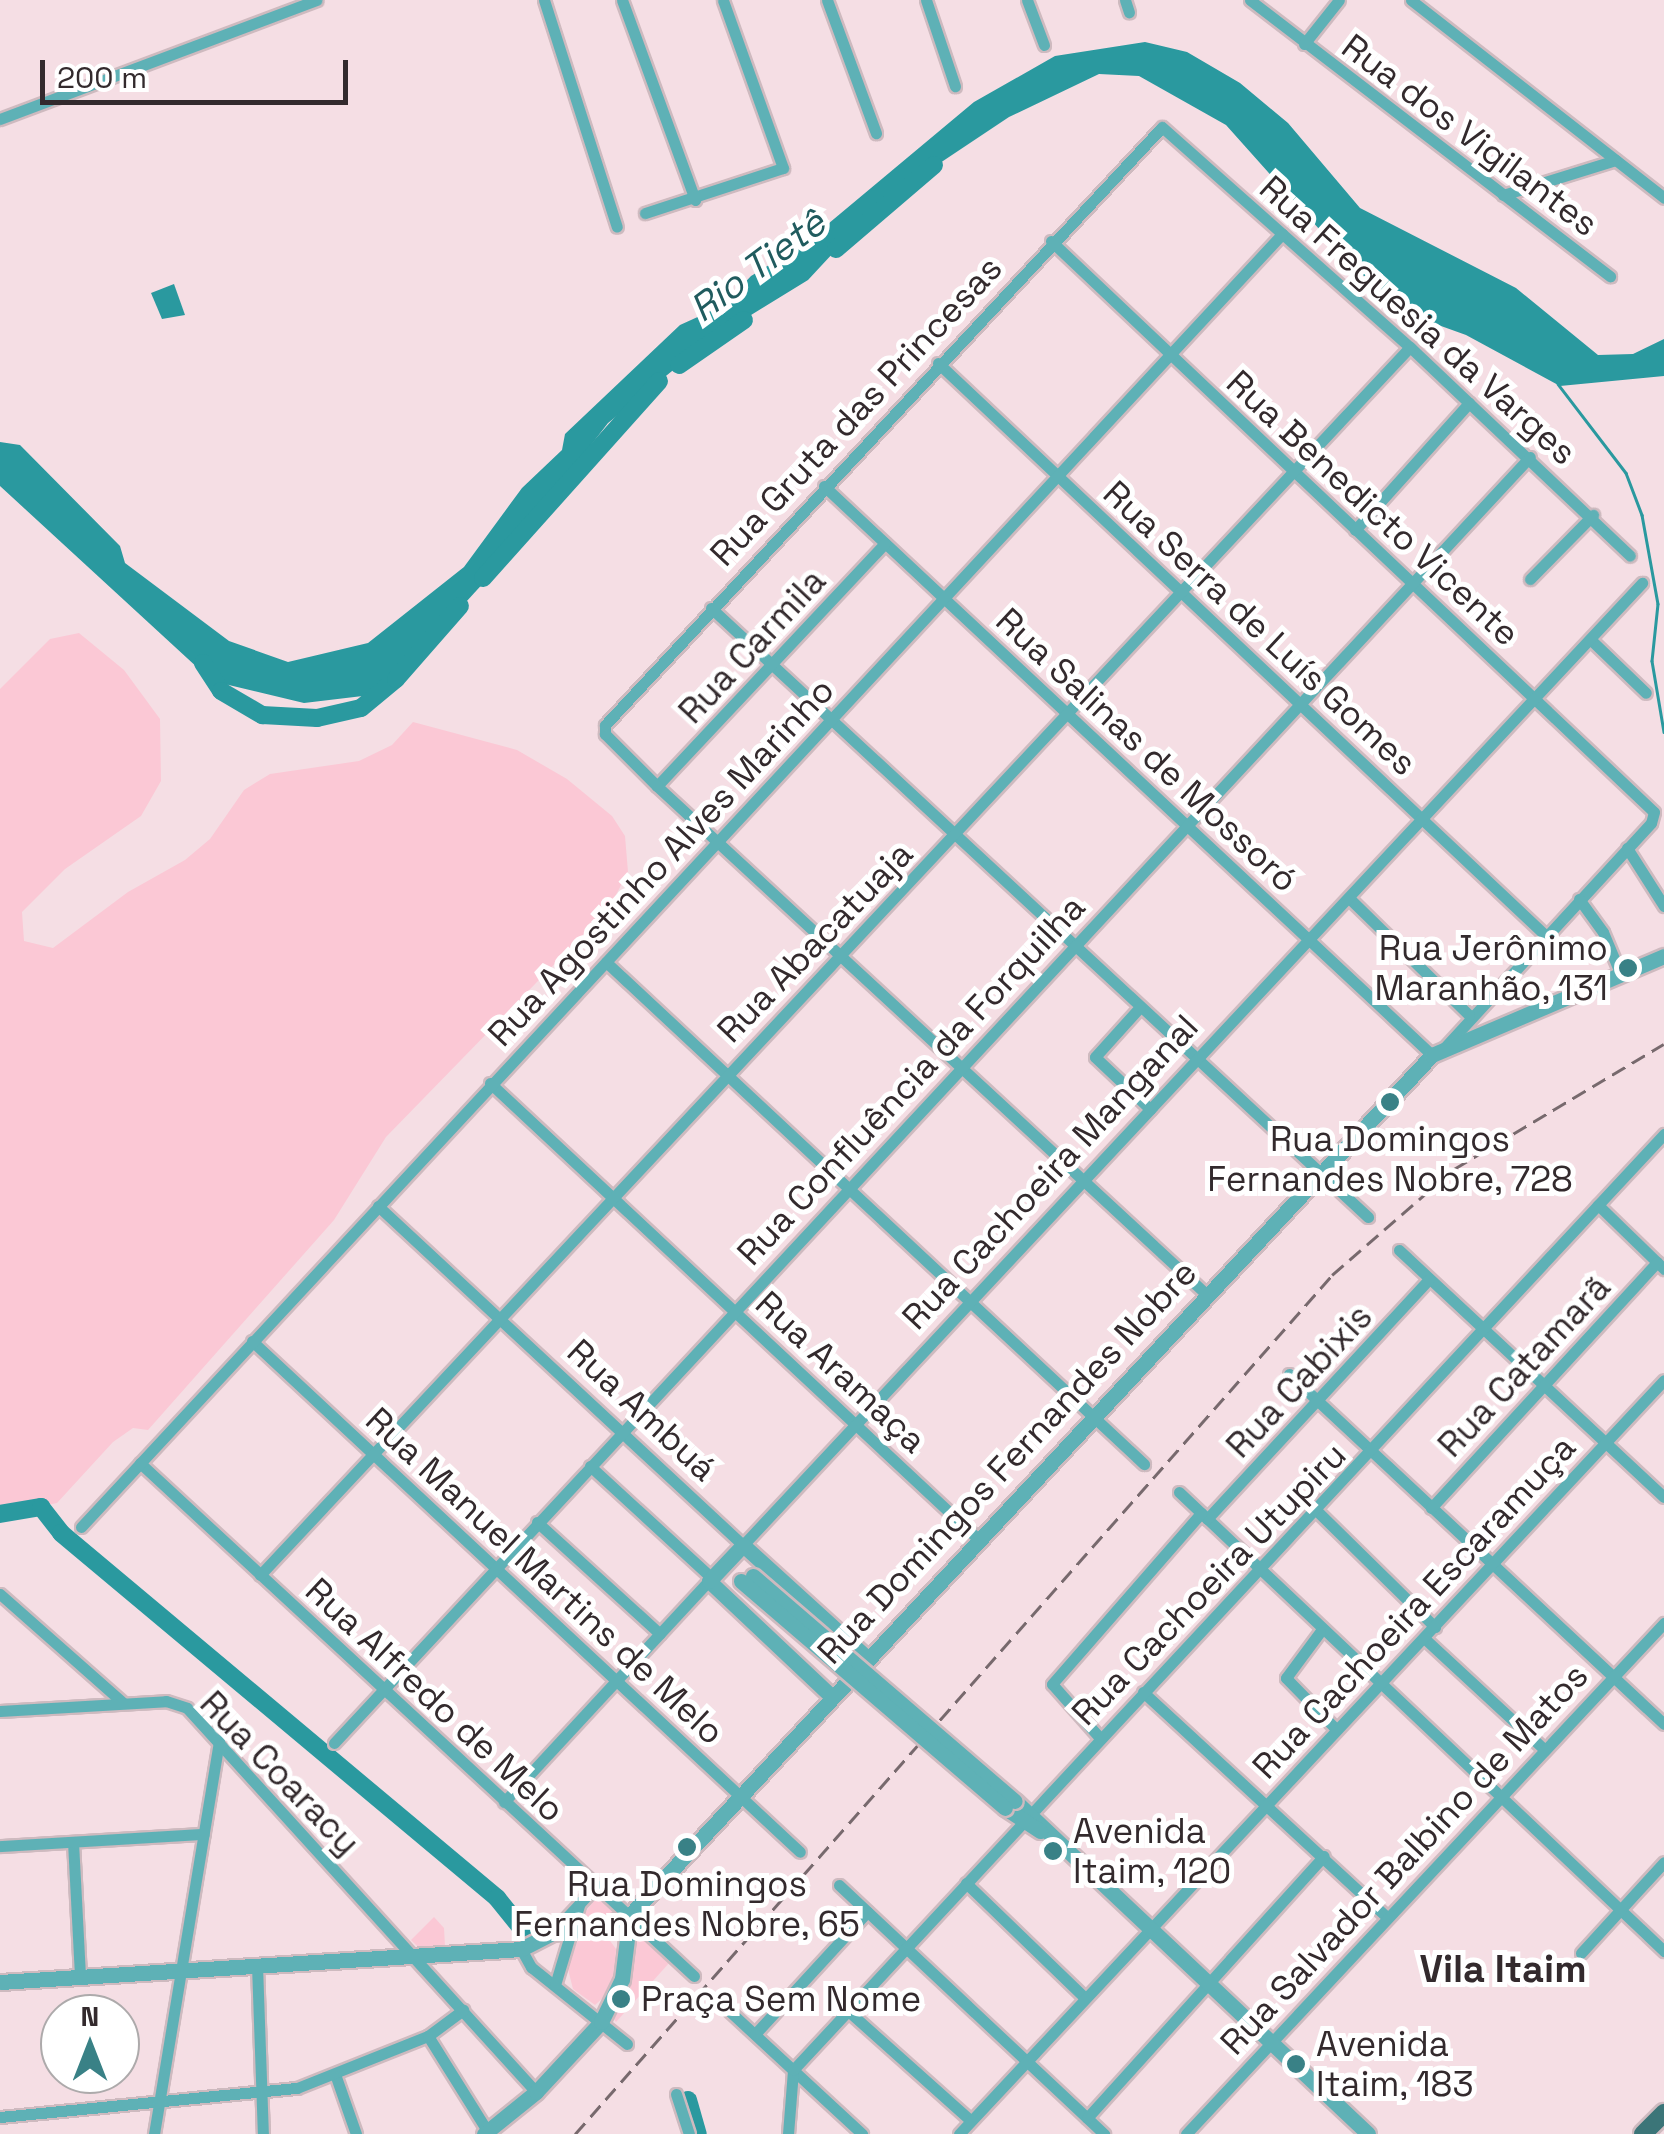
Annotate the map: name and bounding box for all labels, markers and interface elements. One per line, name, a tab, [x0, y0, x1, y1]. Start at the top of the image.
street label: Rua dos Vigilantes	[1334, 25, 1606, 245]
scale bar	[45, 40, 352, 102]
text: 200 m	[57, 58, 147, 97]
street label: Rua Freguesia da Varges	[1251, 167, 1585, 473]
water label: Rio Tietê	[681, 200, 835, 332]
street label: Rua Gruta das Princesas	[701, 247, 1011, 575]
street label: Rua Benedicto Vicente	[1218, 361, 1528, 655]
street label: Rua Serra de Luís Gomes	[1095, 472, 1425, 784]
street label: Rua Carmila	[670, 560, 834, 732]
street label: Rua Salinas de Mossoró	[987, 599, 1307, 901]
street label: Rua Agostinho Alves Marinho	[479, 669, 843, 1055]
street label: Rua Abacatuaja	[708, 833, 922, 1051]
street label: Rua Confluência da Forquilha	[728, 886, 1094, 1274]
place label: Rua Jerônimo Maranhão, 131	[1373, 927, 1608, 1009]
marker: Rua Jerônimo Maranhão, 131	[1617, 957, 1639, 979]
street label: Rua Cachoeira Manganal	[893, 1006, 1207, 1338]
marker: Rua Domingos Fernandes Nobre, 728	[1379, 1091, 1401, 1113]
place label: Rua Domingos Fernandes Nobre, 728	[1207, 1118, 1573, 1200]
street label: Rua Domingos Fernandes Nobre	[809, 1252, 1205, 1672]
street label: Rua Catamarã	[1429, 1266, 1619, 1466]
street label: Rua Aramaça	[747, 1282, 935, 1462]
street label: Rua Cabixis	[1217, 1296, 1381, 1466]
street label: Rua Ambuá	[559, 1330, 725, 1490]
street label: Rua Manuel Martins de Melo	[357, 1399, 733, 1753]
street label: Rua Cachoeira Escaramuça	[1244, 1427, 1584, 1787]
street label: Rua Cachoeira Utupiru	[1063, 1434, 1355, 1734]
street label: Rua Alfredo de Melo	[297, 1569, 573, 1831]
street label: Rua Salvador Balbino de Matos	[1212, 1655, 1596, 2063]
street label: Rua Coaracy	[191, 1682, 369, 1864]
place label: Avenida Itaim, 120	[1073, 1810, 1232, 1892]
marker: Rua Domingos Fernandes Nobre, 65	[676, 1836, 698, 1858]
marker: Avenida Itaim, 120	[1042, 1840, 1064, 1862]
place label: Rua Domingos Fernandes Nobre, 65	[514, 1863, 860, 1945]
district label: Vila Itaim	[1419, 1947, 1587, 1993]
place label: Praça Sem Nome	[641, 1978, 921, 2020]
marker: Praça Sem Nome	[610, 1988, 632, 2010]
north arrow	[40, 1994, 140, 2094]
text: N	[81, 1998, 99, 2034]
place label: Avenida Itaim, 183	[1316, 2023, 1475, 2105]
marker: Avenida Itaim, 183	[1285, 2053, 1307, 2075]

